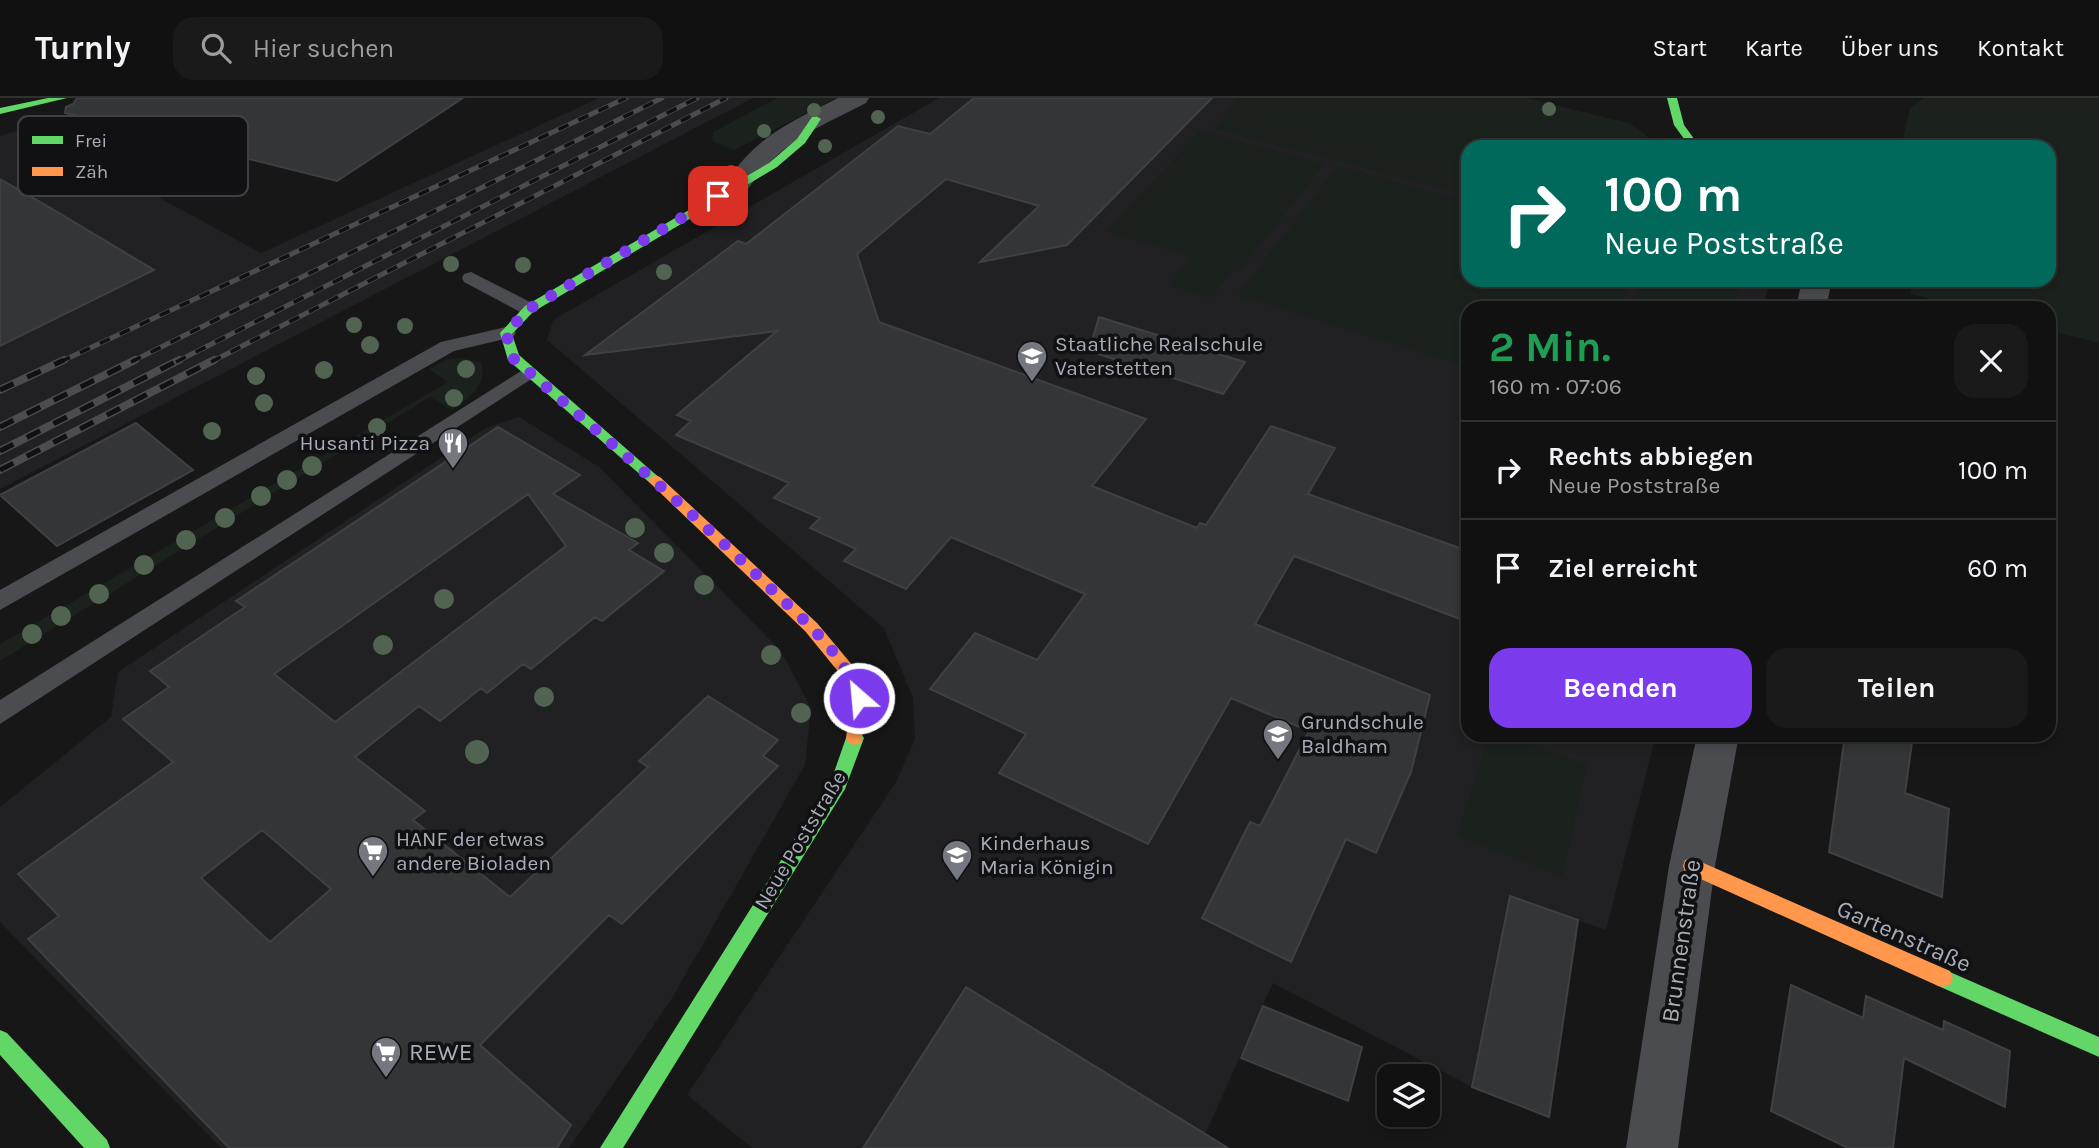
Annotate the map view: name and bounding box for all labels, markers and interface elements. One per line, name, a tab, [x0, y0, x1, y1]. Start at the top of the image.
search box	[173, 17, 663, 80]
text: Turnly	[35, 29, 131, 67]
icon: search	[197, 29, 235, 67]
text: Hier suchen	[253, 33, 394, 64]
text: Start	[1653, 34, 1707, 62]
text: Karte	[1745, 34, 1803, 62]
text: Über uns	[1841, 34, 1939, 62]
text: Kontakt	[1977, 34, 2064, 62]
legend	[18, 116, 248, 196]
text: Frei	[75, 130, 107, 152]
text: Zäh	[75, 161, 108, 183]
pin	[688, 166, 748, 226]
text: 100 m	[1604, 166, 1742, 223]
icon: right	[1489, 168, 1580, 259]
icon: arrive	[699, 177, 737, 215]
text: Neue Poststraße	[1604, 225, 1844, 262]
text: 2 Min.	[1489, 322, 1611, 372]
button: close	[1954, 324, 2028, 398]
place label: Staatliche Realschule Vaterstetten	[1055, 332, 1263, 380]
school or university icon: Staatliche Realschule Vaterstetten	[1015, 339, 1049, 383]
text: 160 m · 07:06	[1489, 373, 1622, 400]
restaurant icon: Husanti Pizza	[436, 426, 470, 470]
place label: Husanti Pizza	[299, 431, 430, 455]
text: Rechts abbiegen	[1548, 441, 1754, 472]
icon: right	[1489, 451, 1527, 489]
text: 100 m	[1958, 455, 2028, 486]
text: Neue Poststraße	[1548, 472, 1720, 499]
icon: arrive	[1489, 549, 1527, 587]
text: Ziel erreicht	[1548, 553, 1698, 584]
text: 60 m	[1967, 553, 2028, 584]
button: Beenden	[1489, 648, 1752, 728]
button: Teilen	[1766, 648, 2028, 728]
position arrow	[822, 661, 896, 735]
place label: Grundschule Baldham	[1301, 710, 1424, 758]
school or university icon: Grundschule Baldham	[1261, 717, 1295, 761]
street label: Neue Poststraße	[749, 766, 851, 914]
place label: HANF der etwas andere Bioladen	[396, 827, 551, 875]
place label: Kinderhaus Maria Königin	[980, 831, 1114, 879]
supermarket icon: HANF der etwas andere Bioladen	[356, 834, 390, 878]
school or university icon: Kinderhaus Maria Königin	[940, 838, 974, 882]
street label: Brunnenstraße	[1656, 858, 1706, 1024]
street label: Gartenstraße	[1833, 894, 1975, 978]
supermarket icon: REWE	[369, 1035, 403, 1079]
place label: REWE	[409, 1038, 472, 1066]
map controls	[1377, 1064, 1440, 1127]
button: layers	[1377, 1064, 1440, 1127]

